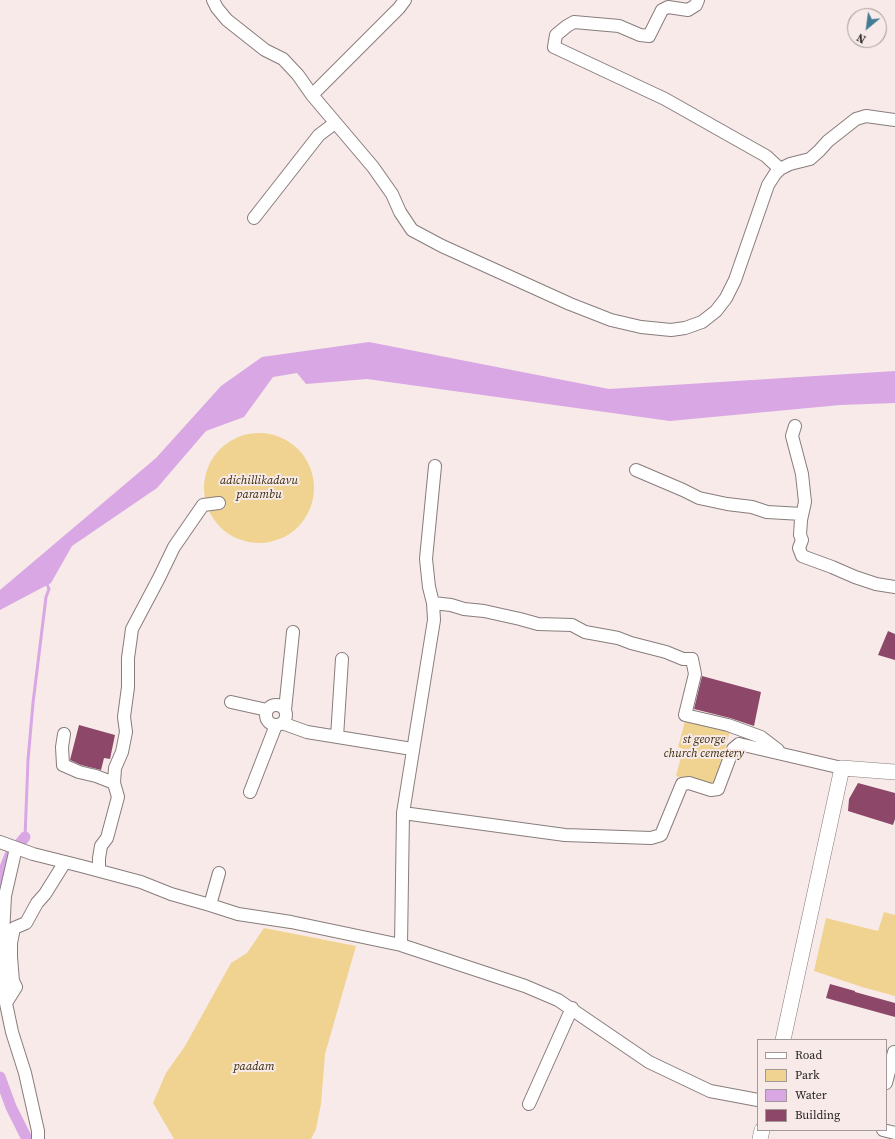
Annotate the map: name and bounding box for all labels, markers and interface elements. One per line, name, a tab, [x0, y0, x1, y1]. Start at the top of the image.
north arrow	[847, 8, 887, 48]
text: N	[854, 30, 869, 47]
park label: adichillikadavu parambu	[220, 474, 298, 502]
park label: st george church cemetery	[664, 733, 744, 761]
legend	[757, 1039, 887, 1131]
text: Road	[795, 1047, 822, 1063]
park label: paadam	[233, 1060, 275, 1074]
text: Park	[795, 1067, 820, 1083]
text: Water	[795, 1087, 827, 1103]
text: Building	[795, 1107, 840, 1123]

